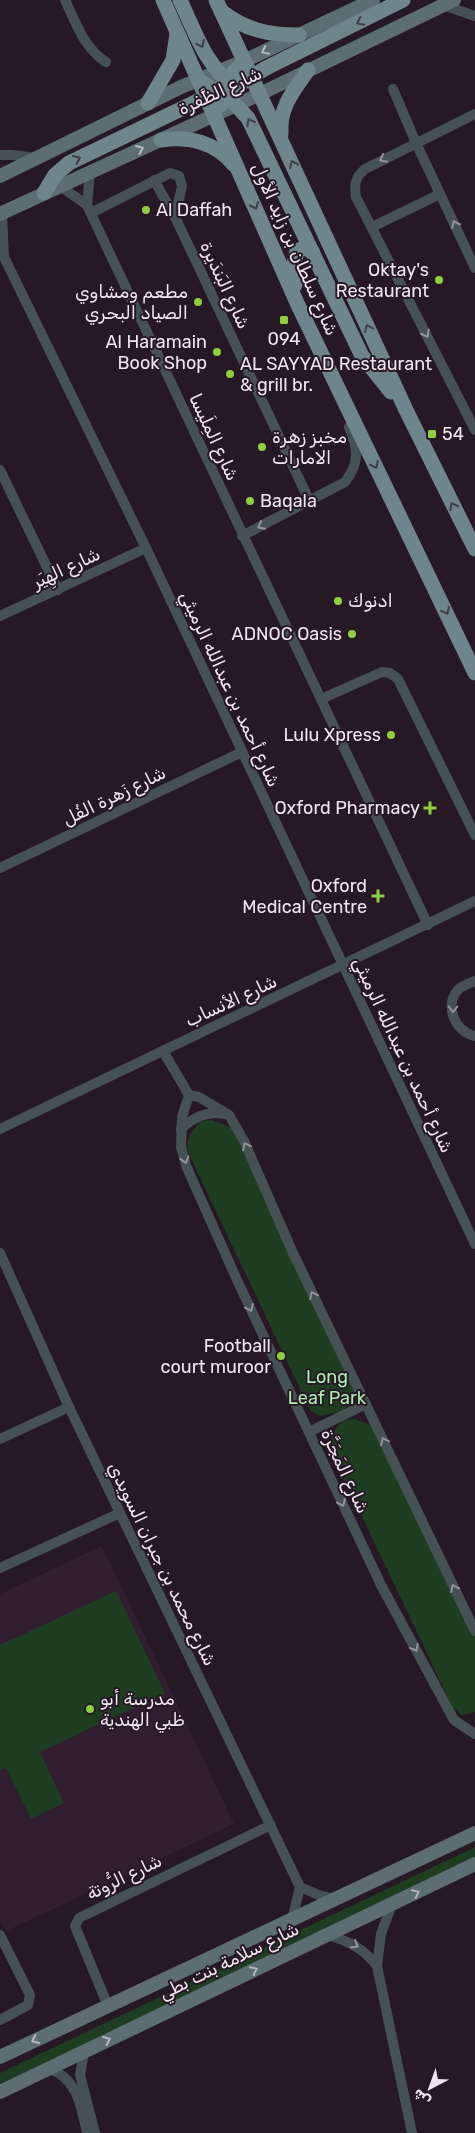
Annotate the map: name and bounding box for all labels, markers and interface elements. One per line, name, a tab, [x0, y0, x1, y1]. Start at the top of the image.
one-way arrow	[356, 16, 365, 27]
one-way arrow	[195, 39, 205, 48]
one-way arrow	[261, 45, 270, 55]
street label: شارع الظَّفرة	[175, 62, 266, 121]
one-way arrow	[246, 119, 256, 128]
one-way arrow	[135, 145, 144, 156]
one-way arrow	[380, 153, 389, 163]
one-way arrow	[72, 155, 81, 165]
street label: شارع سلطان بن زايد الأول	[246, 159, 343, 339]
one-way arrow	[289, 160, 299, 169]
place label: Al Daffah	[156, 199, 232, 221]
one-way arrow	[250, 202, 260, 210]
marker: Al Daffah	[140, 204, 152, 216]
one-way arrow	[451, 220, 461, 229]
street label: شارع البَندَيرة	[194, 238, 255, 333]
place label: Oktay's Restaurant	[336, 259, 429, 302]
marker: Oktay's Restaurant	[433, 274, 445, 286]
place label: مطعم ومشاوي الصياد البحري	[75, 281, 188, 325]
marker: مطعم ومشاوي الصياد البحري	[192, 296, 204, 308]
marker: 094	[278, 314, 290, 326]
one-way arrow	[363, 324, 374, 333]
place label: 094	[267, 328, 301, 350]
one-way arrow	[420, 329, 430, 338]
place label: Al Haramain Book Shop	[106, 331, 207, 374]
marker: Al Haramain Book Shop	[211, 346, 223, 358]
place label: AL SAYYAD Restaurant & grill br.	[240, 353, 432, 396]
marker: AL SAYYAD Restaurant & grill br.	[224, 368, 236, 380]
street label: شارع المِلَيسا	[183, 390, 244, 484]
place label: 54	[442, 423, 464, 445]
place label: مخبز زهرة الامارات	[272, 426, 347, 469]
marker: 54	[426, 428, 438, 440]
marker: مخبز زهرة الامارات	[256, 441, 268, 453]
one-way arrow	[368, 460, 379, 469]
place label: Baqala	[260, 490, 317, 512]
marker: Baqala	[244, 495, 256, 507]
one-way arrow	[449, 502, 459, 511]
one-way arrow	[257, 520, 266, 531]
street label: شارع الهِيَر	[28, 543, 105, 596]
street label: شارع أحمد بن عبدالله الرميثي	[173, 588, 285, 791]
place label: ادنوك	[348, 590, 393, 612]
marker: ادنوك	[332, 595, 344, 607]
one-way arrow	[440, 606, 450, 615]
place label: ADNOC Oasis	[232, 623, 342, 645]
marker: ADNOC Oasis	[346, 628, 358, 640]
place label: Lulu Xpress	[283, 724, 381, 746]
marker: Lulu Xpress	[385, 729, 397, 741]
street label: شارع زَهرة الفُل	[59, 762, 170, 831]
place label: Oxford Pharmacy	[274, 797, 420, 819]
marker: Oxford Pharmacy	[424, 802, 436, 814]
place label: Oxford Medical Centre	[242, 875, 367, 918]
marker: Oxford Medical Centre	[371, 889, 385, 903]
street label: شارع أحمد بن عبدالله الرميثي	[346, 954, 458, 1157]
street label: شارع الأنساب	[182, 970, 281, 1033]
one-way arrow	[448, 1005, 459, 1013]
one-way arrow	[242, 1142, 253, 1151]
one-way arrow	[179, 1155, 189, 1163]
one-way arrow	[310, 1291, 320, 1300]
one-way arrow	[244, 1303, 255, 1312]
place label: Football court muroor	[161, 1335, 271, 1378]
marker: Football court muroor	[275, 1350, 287, 1362]
park label: Long Leaf Park	[288, 1366, 367, 1409]
street label: شارع المَجَرَّة	[315, 1425, 374, 1517]
one-way arrow	[379, 1437, 390, 1446]
street label: شارع محمد بن جبران السويدي	[102, 1459, 221, 1670]
one-way arrow	[336, 1498, 346, 1507]
one-way arrow	[450, 1584, 460, 1593]
one-way arrow	[408, 1643, 418, 1652]
place label: مدرسة أبو ظبي الهندية	[100, 1688, 185, 1733]
marker: مدرسة أبو ظبي الهندية	[84, 1703, 96, 1715]
street label: شارع الرُّوتة	[82, 1848, 166, 1906]
one-way arrow	[411, 1888, 420, 1899]
street label: شارع سلامة بنت بطي	[155, 1918, 303, 2006]
one-way arrow	[350, 1939, 359, 1949]
one-way arrow	[248, 1967, 257, 1977]
one-way arrow	[31, 2034, 40, 2045]
one-way arrow	[102, 2036, 111, 2047]
north arrow	[405, 2063, 455, 2113]
text: ش	[409, 2085, 434, 2110]

